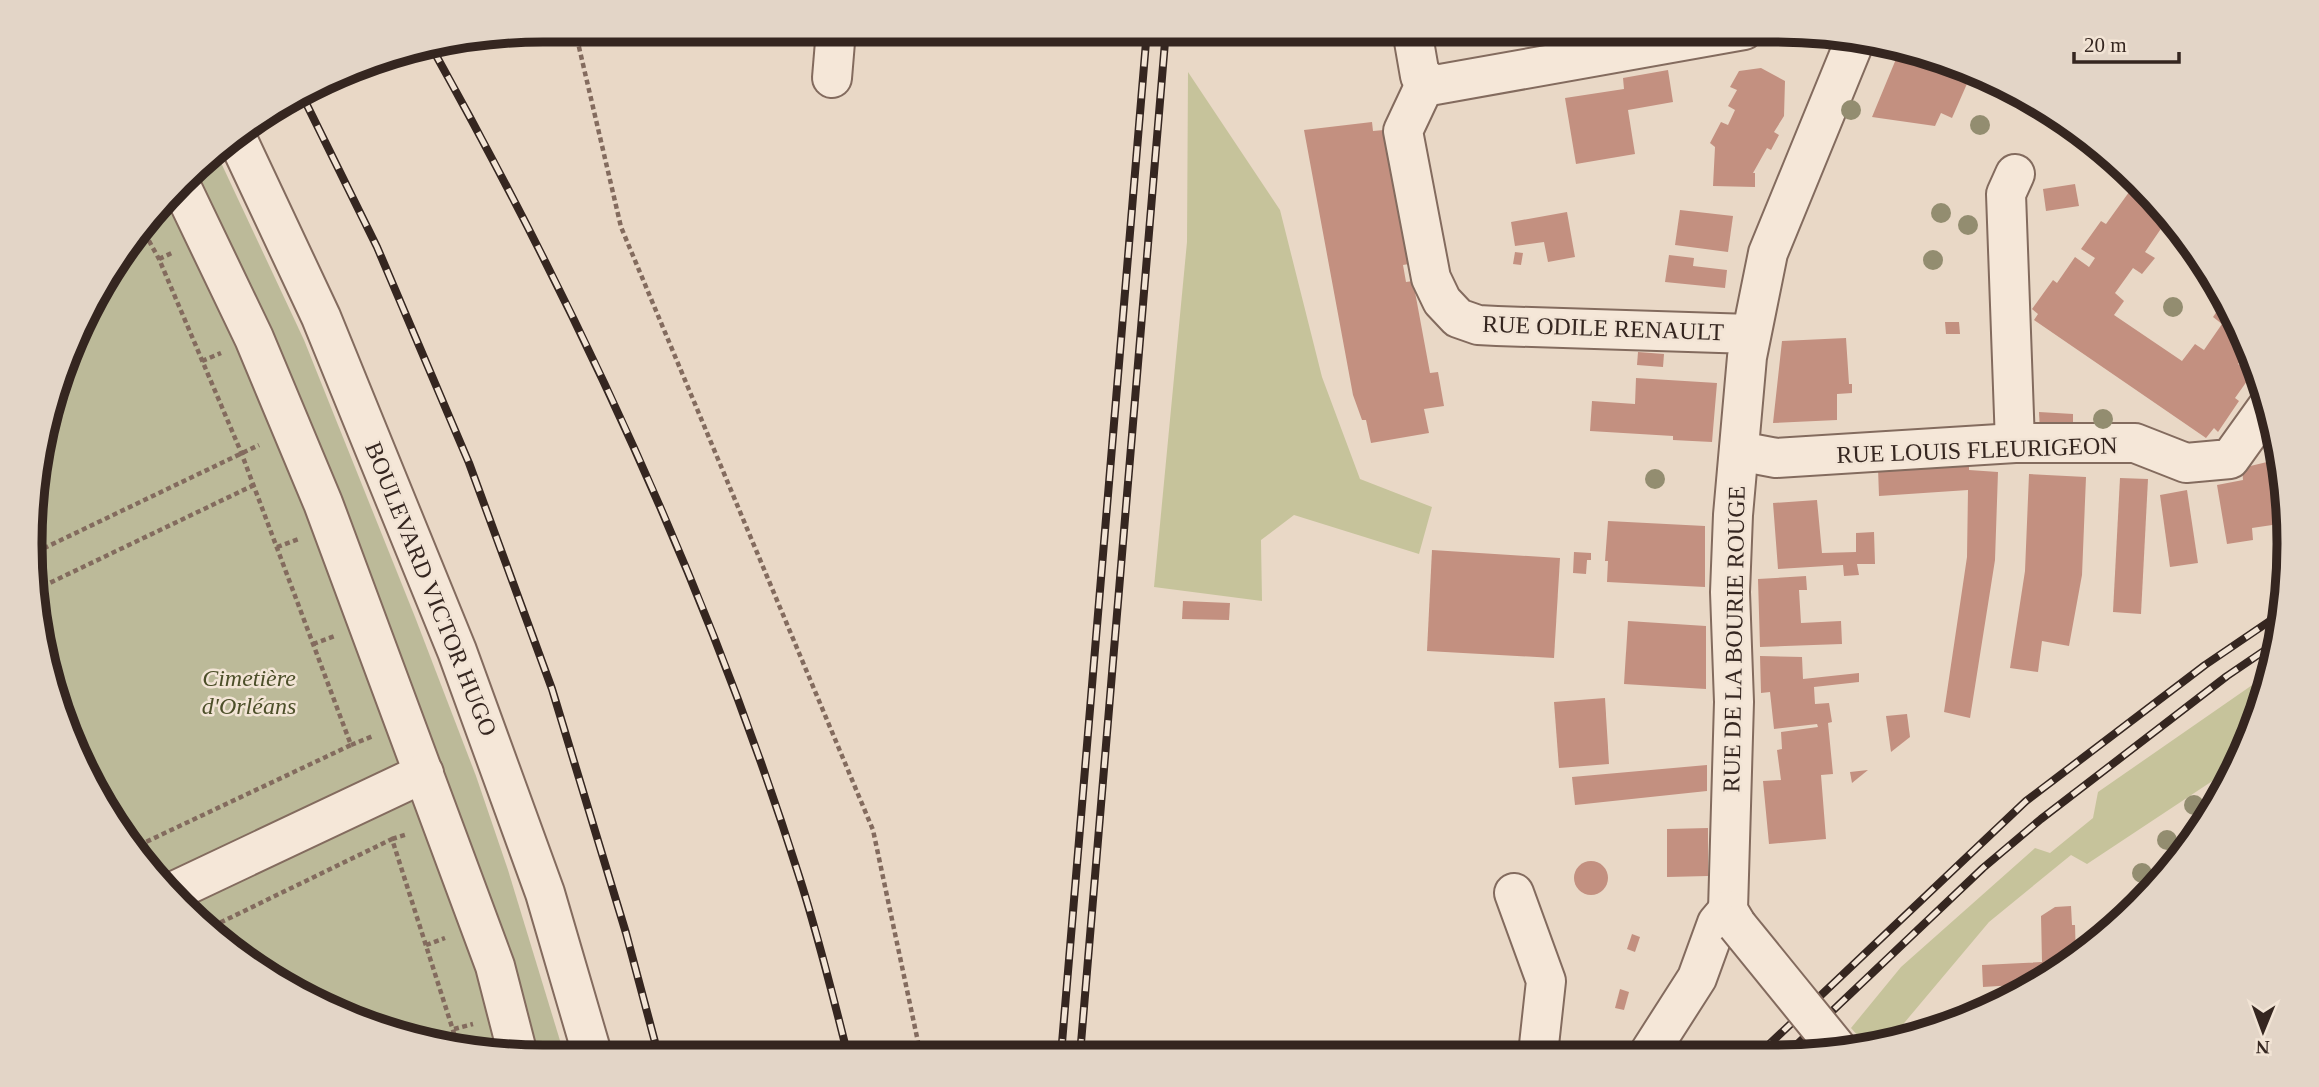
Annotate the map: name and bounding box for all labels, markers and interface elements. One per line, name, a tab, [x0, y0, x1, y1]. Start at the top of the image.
scale bar	[2074, 21, 2179, 65]
text: 20 m	[2084, 33, 2127, 57]
street label: RUE ODILE RENAULT	[1482, 311, 1725, 345]
street label: RUE LOUIS FLEURIGEON	[1836, 432, 2118, 468]
street label: BOULEVARD VICTOR HUGO	[360, 438, 502, 740]
street label: RUE DE LA BOURIE ROUGE	[1718, 485, 1750, 793]
park label: Cimetière d'Orléans	[202, 665, 296, 719]
north arrow	[2228, 996, 2298, 1066]
text: N	[2255, 1037, 2270, 1058]

